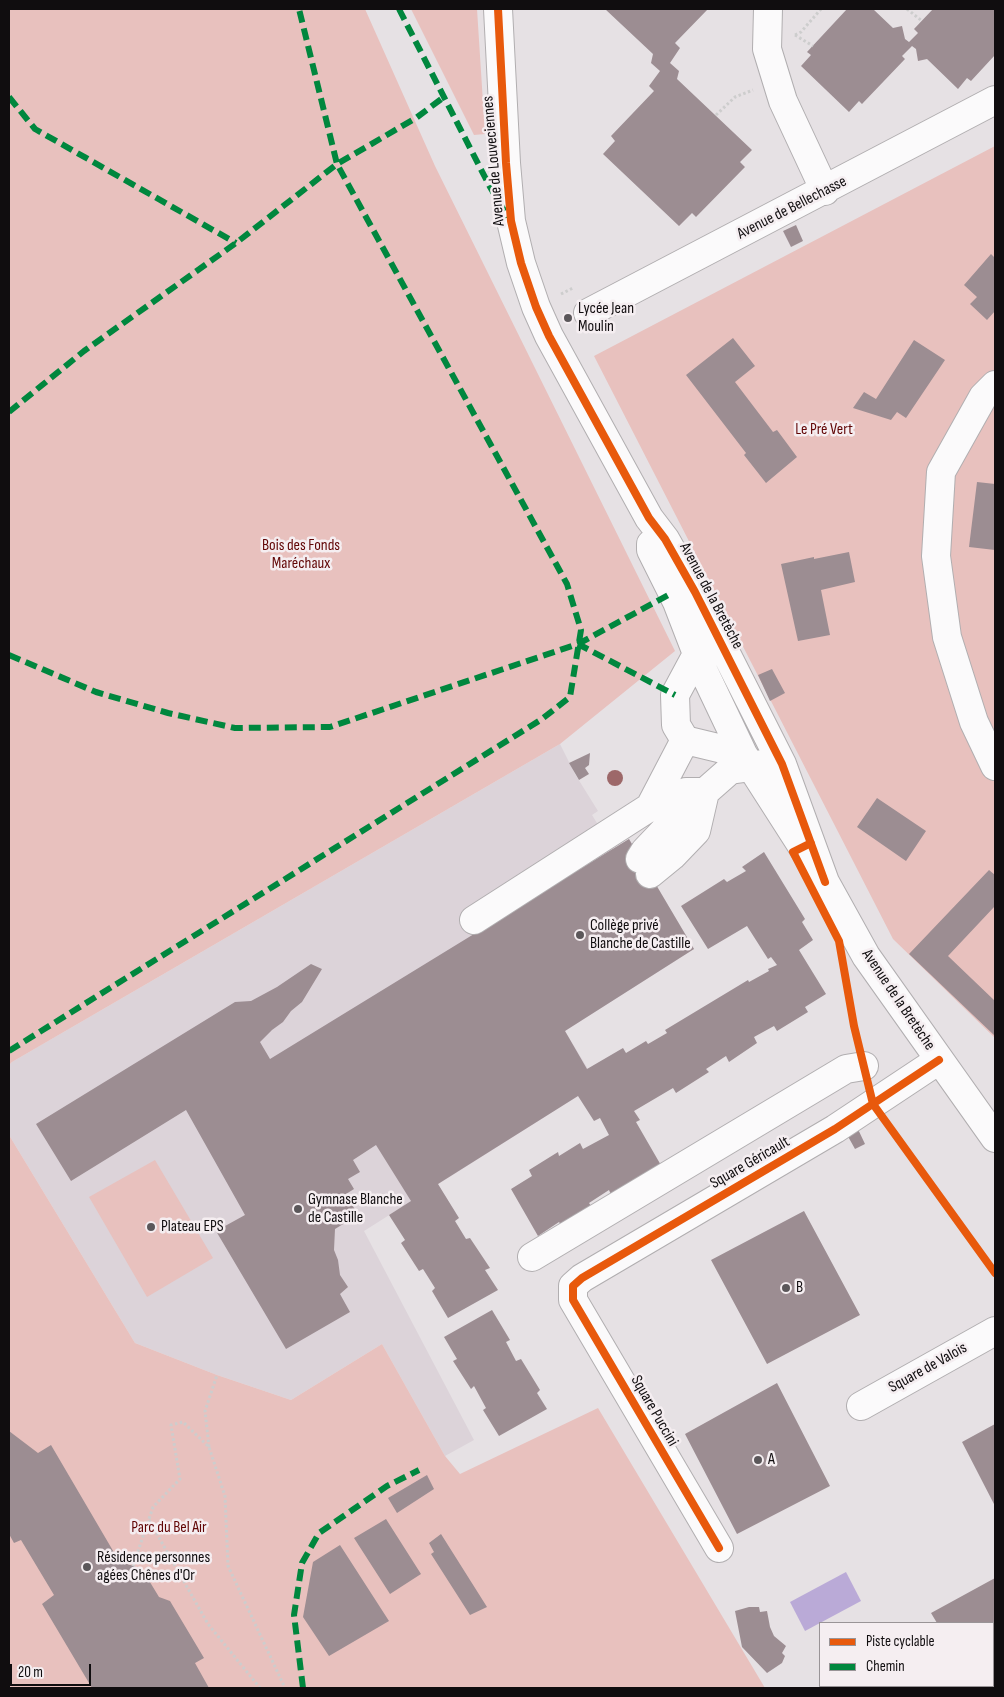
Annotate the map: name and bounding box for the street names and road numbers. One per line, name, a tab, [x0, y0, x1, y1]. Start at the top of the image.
street label: Avenue de Louveciennes	[479, 95, 509, 227]
street label: Avenue de Bellechasse	[734, 172, 850, 244]
street label: Avenue de la Bretèche	[675, 540, 747, 652]
street label: Avenue de la Bretèche	[857, 946, 939, 1054]
street label: Square Géricault	[707, 1133, 793, 1193]
street label: Square de Valois	[886, 1339, 970, 1397]
street label: Square Puccini	[626, 1372, 682, 1450]

